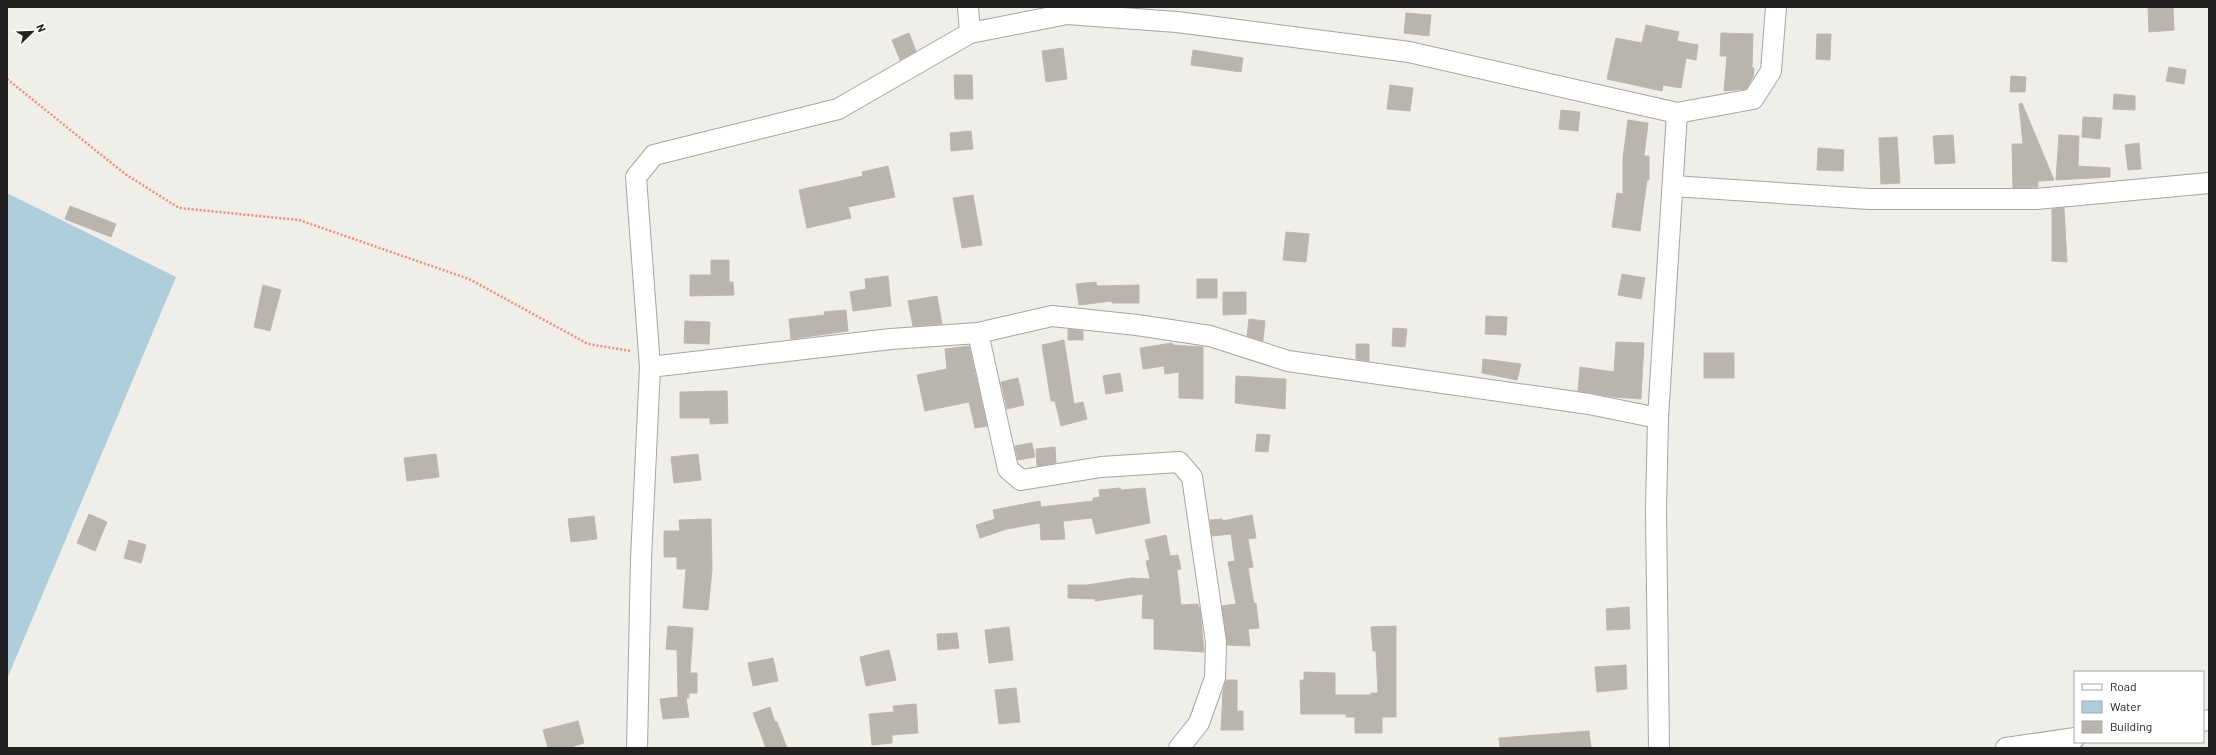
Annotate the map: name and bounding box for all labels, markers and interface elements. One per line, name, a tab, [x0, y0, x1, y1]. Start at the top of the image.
north arrow	[12, 12, 52, 52]
text: N	[34, 22, 49, 34]
legend	[2074, 671, 2204, 743]
text: Road	[2110, 679, 2137, 693]
text: Water	[2110, 699, 2142, 713]
text: Building	[2110, 719, 2152, 733]

